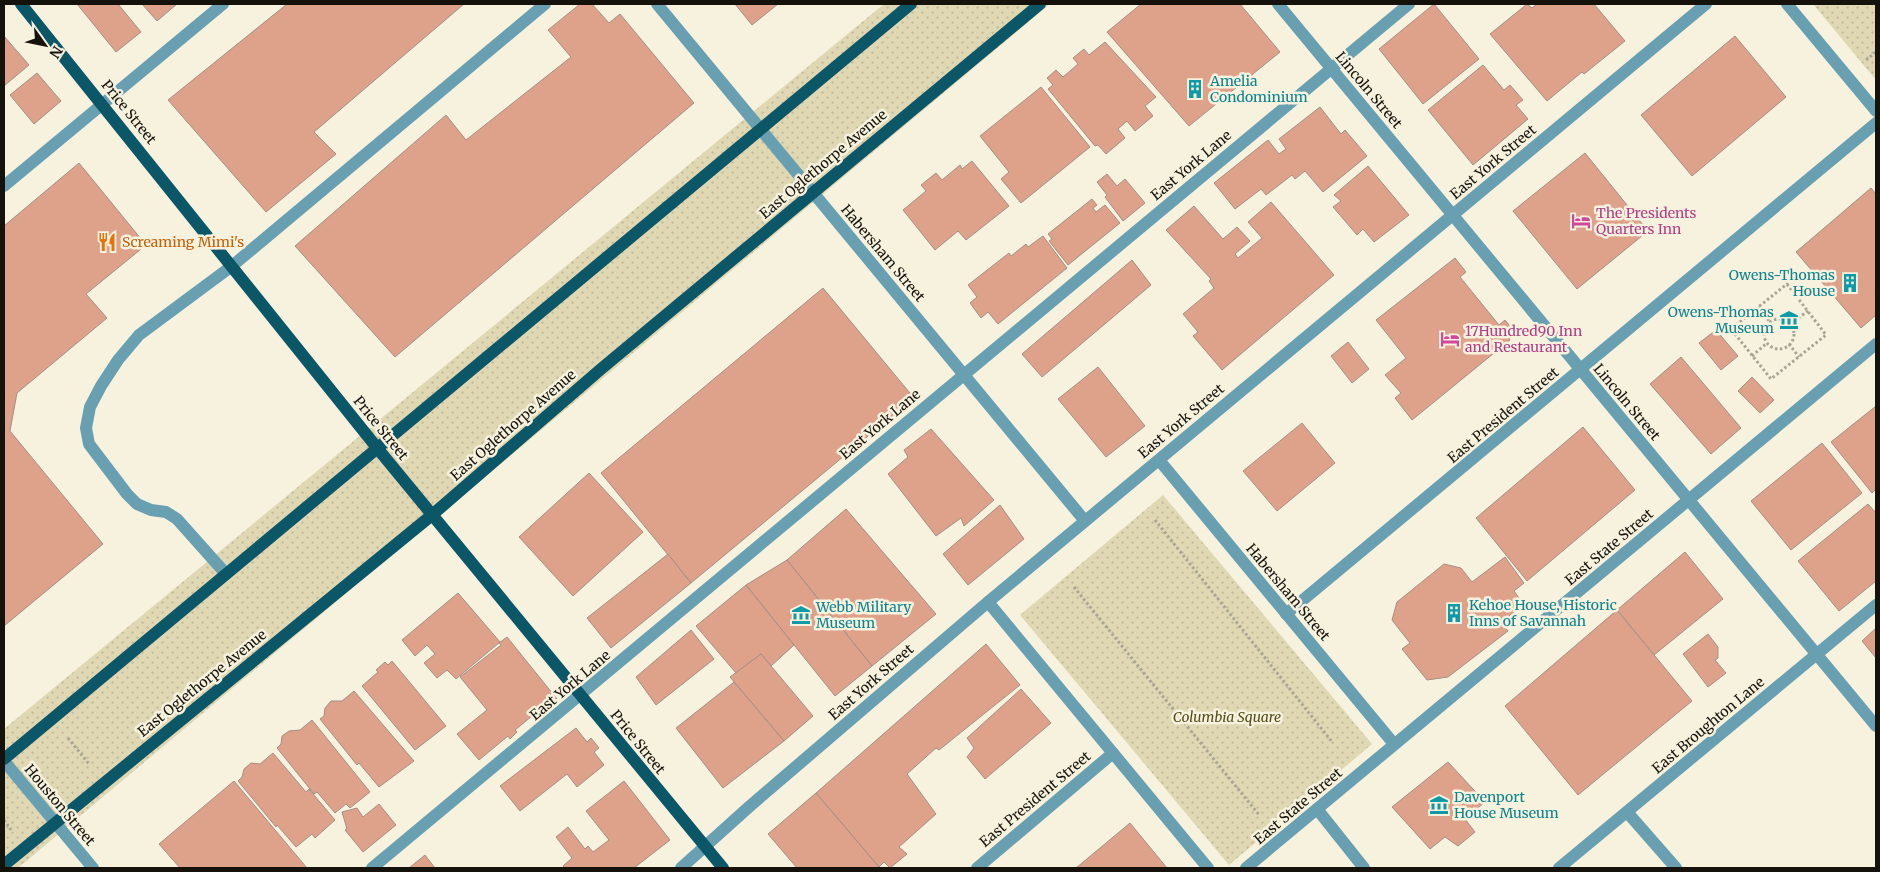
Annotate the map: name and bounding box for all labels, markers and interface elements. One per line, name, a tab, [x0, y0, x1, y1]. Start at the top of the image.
north arrow	[20, 20, 70, 70]
text: N	[45, 43, 66, 62]
street label: Lincoln Street	[1332, 48, 1407, 132]
place label: Amelia Condominium	[1209, 72, 1308, 106]
street label: Price Street	[98, 76, 161, 148]
building icon: Amelia Condominium	[1184, 78, 1206, 100]
street label: East Oglethorpe Avenue	[756, 105, 890, 223]
street label: East York Street	[1446, 120, 1540, 203]
street label: East York Lane	[1147, 126, 1235, 204]
street label: Habersham Street	[837, 201, 929, 306]
place label: The Presidents Quarters Inn	[1596, 204, 1697, 238]
hotel icon: The Presidents Quarters Inn	[1570, 210, 1592, 232]
restaurant icon: Screaming Mimi's	[96, 231, 118, 253]
place label: Screaming Mimi's	[122, 233, 244, 251]
place label: Owens-Thomas House	[1729, 266, 1835, 300]
building icon: Owens-Thomas House	[1839, 272, 1861, 294]
place label: Owens-Thomas Museum	[1668, 303, 1774, 337]
museum icon: Owens-Thomas Museum	[1778, 309, 1800, 331]
place label: 17Hundred90 Inn and Restaurant	[1465, 322, 1582, 356]
hotel icon: 17Hundred90 Inn and Restaurant	[1439, 328, 1461, 350]
street label: Lincoln Street	[1590, 360, 1665, 444]
street label: East President Street	[1444, 363, 1563, 467]
street label: East Oglethorpe Avenue	[446, 366, 580, 484]
street label: East York Street	[1134, 379, 1228, 462]
street label: East York Lane	[836, 385, 924, 463]
street label: Price Street	[350, 392, 413, 464]
street label: East State Street	[1561, 505, 1657, 589]
street label: Habersham Street	[1242, 540, 1334, 645]
place label: Kehoe House, Historic Inns of Savannah	[1469, 596, 1617, 630]
place label: Webb Military Museum	[815, 598, 912, 632]
building icon: Kehoe House, Historic Inns of Savannah	[1443, 602, 1465, 624]
museum icon: Webb Military Museum	[790, 604, 812, 626]
street label: East Oglethorpe Avenue	[134, 625, 270, 741]
street label: East York Street	[825, 640, 918, 724]
street label: East York Lane	[526, 646, 614, 724]
street label: East Broughton Lane	[1648, 673, 1768, 777]
street label: Price Street	[607, 706, 670, 778]
park label: Columbia Square	[1173, 708, 1281, 726]
street label: East President Street	[976, 747, 1095, 851]
street label: Houston Street	[21, 761, 100, 850]
street label: East State Street	[1250, 764, 1346, 848]
place label: Davenport House Museum	[1454, 788, 1559, 822]
museum icon: Davenport House Museum	[1428, 794, 1450, 816]

